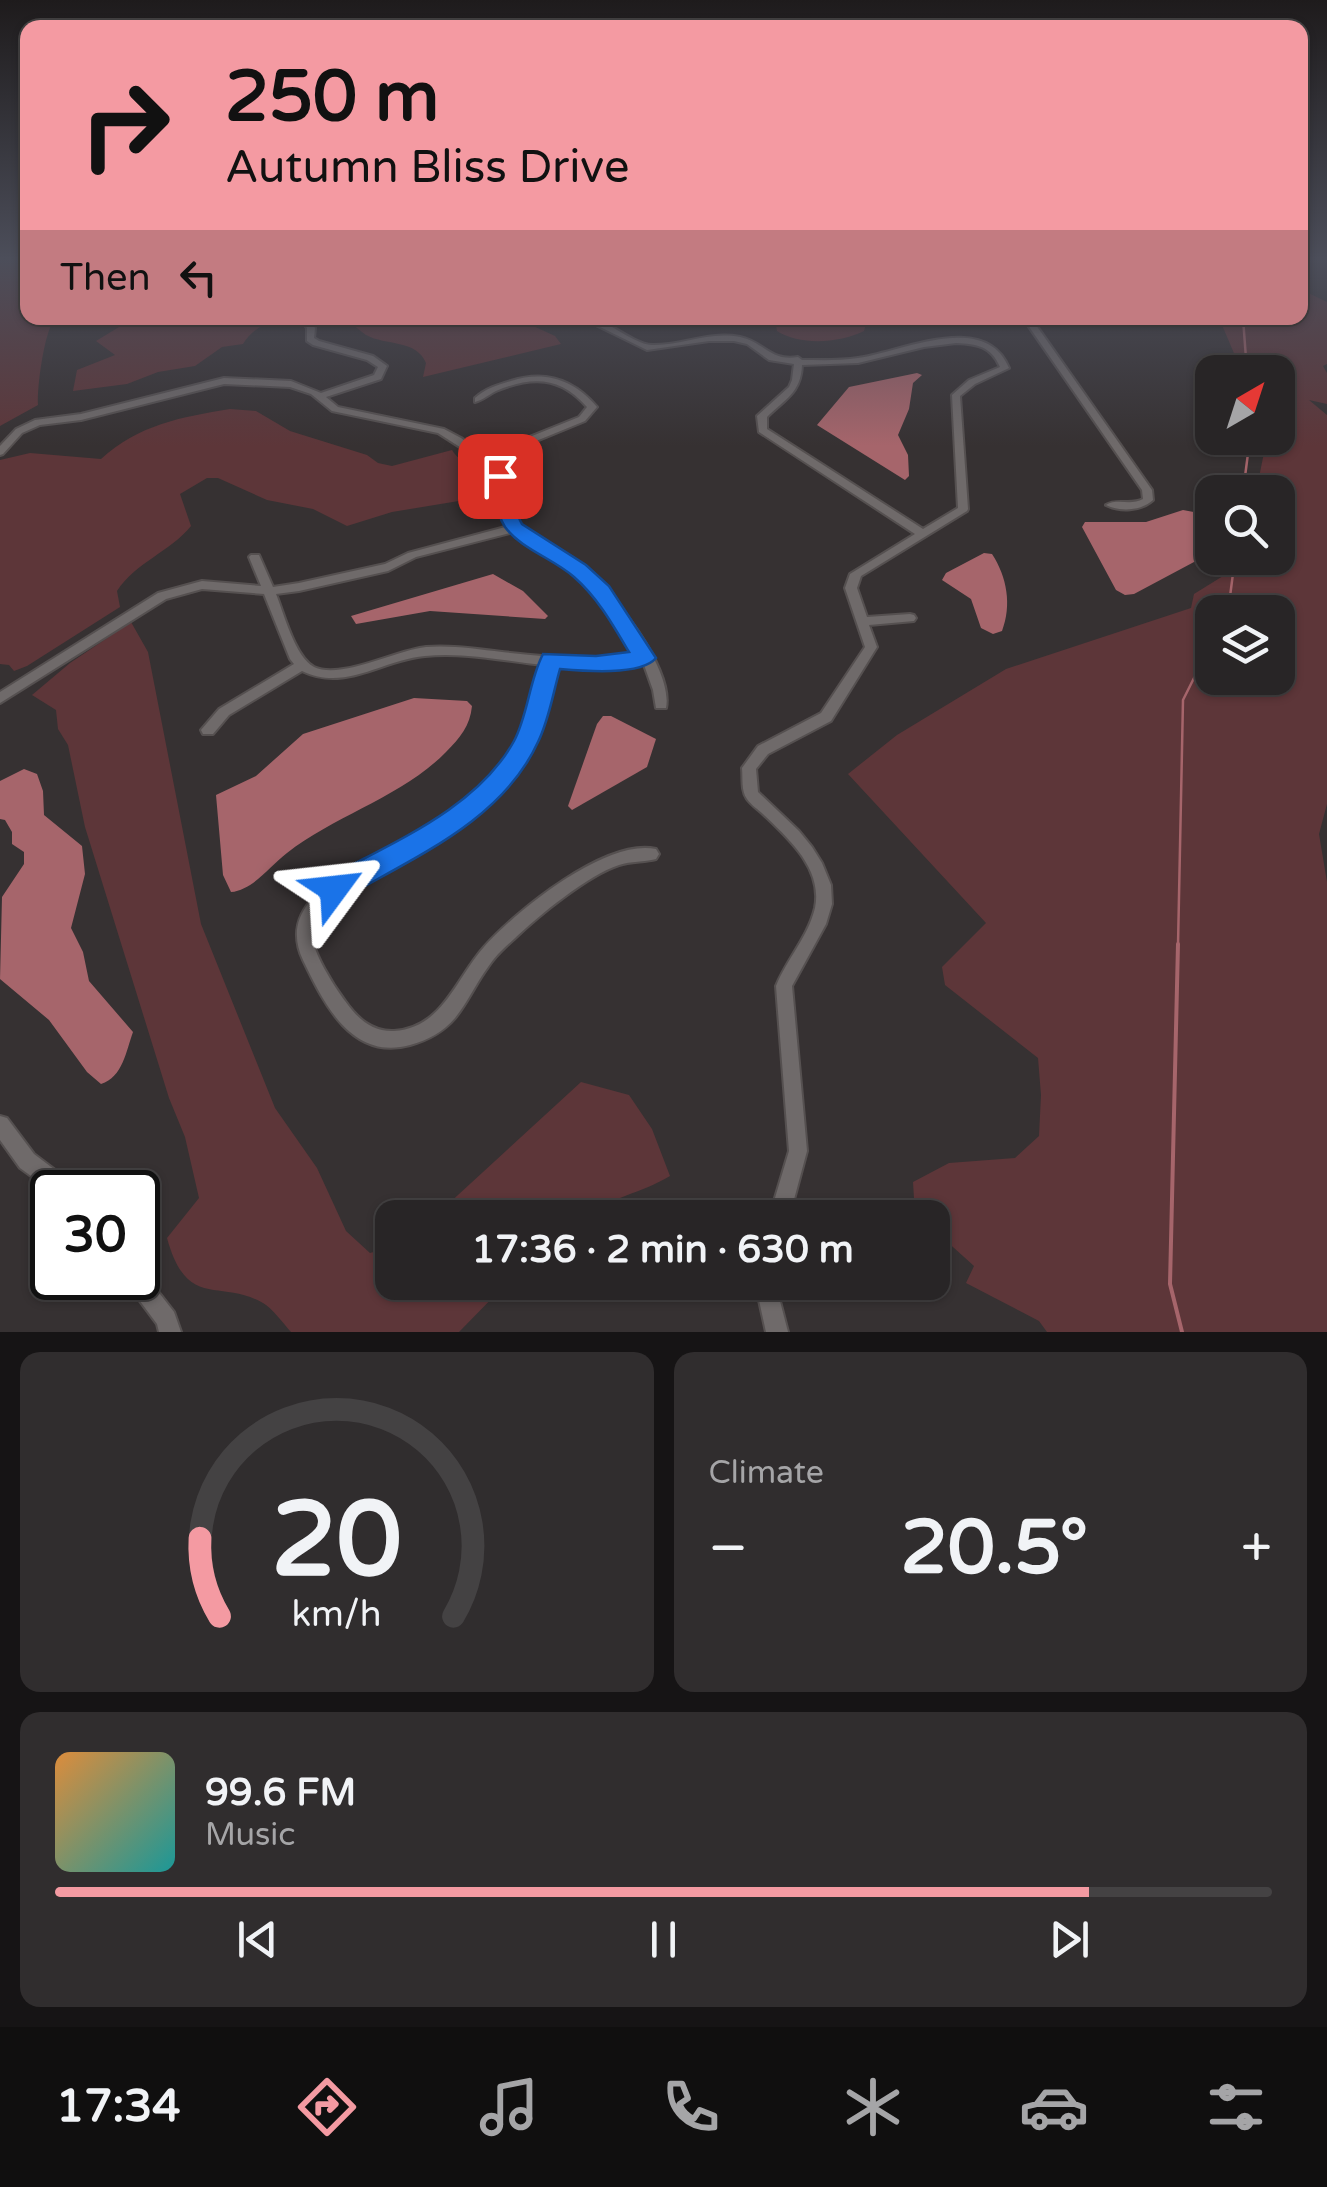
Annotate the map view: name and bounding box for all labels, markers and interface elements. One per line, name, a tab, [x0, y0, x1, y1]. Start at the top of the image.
text: 250 m	[225, 56, 439, 140]
icon: right	[60, 60, 190, 190]
text: Autumn Bliss Drive	[225, 141, 629, 195]
icon: left	[171, 250, 226, 305]
text: Then	[60, 255, 151, 301]
north arrow	[1195, 355, 1295, 455]
map controls	[1195, 355, 1295, 695]
pin	[458, 434, 543, 519]
icon: arrive	[473, 449, 528, 504]
button: search	[1195, 475, 1295, 575]
button: layers	[1195, 595, 1295, 695]
position arrow	[282, 837, 386, 941]
speed limit sign: 30	[30, 1170, 160, 1300]
text: 17:36 · 2 min · 630 m	[471, 1227, 854, 1273]
text: Climate	[709, 1454, 824, 1492]
text: 20	[271, 1479, 402, 1604]
text: 20.5°	[901, 1503, 1088, 1593]
text: −	[709, 1516, 748, 1582]
text: +	[1241, 1516, 1272, 1582]
text: km/h	[292, 1593, 382, 1636]
text: 99.6 FM	[205, 1770, 356, 1816]
text: Music	[205, 1816, 295, 1854]
icon: previous	[230, 1912, 285, 1967]
icon: pause	[636, 1912, 691, 1967]
icon: next	[1042, 1912, 1097, 1967]
icon: directions	[292, 2072, 362, 2142]
icon: music	[474, 2072, 544, 2142]
icon: phone	[656, 2072, 726, 2142]
icon: climate	[838, 2072, 908, 2142]
icon: car	[1019, 2072, 1089, 2142]
icon: filters	[1201, 2072, 1271, 2142]
text: 17:34	[56, 2080, 181, 2134]

